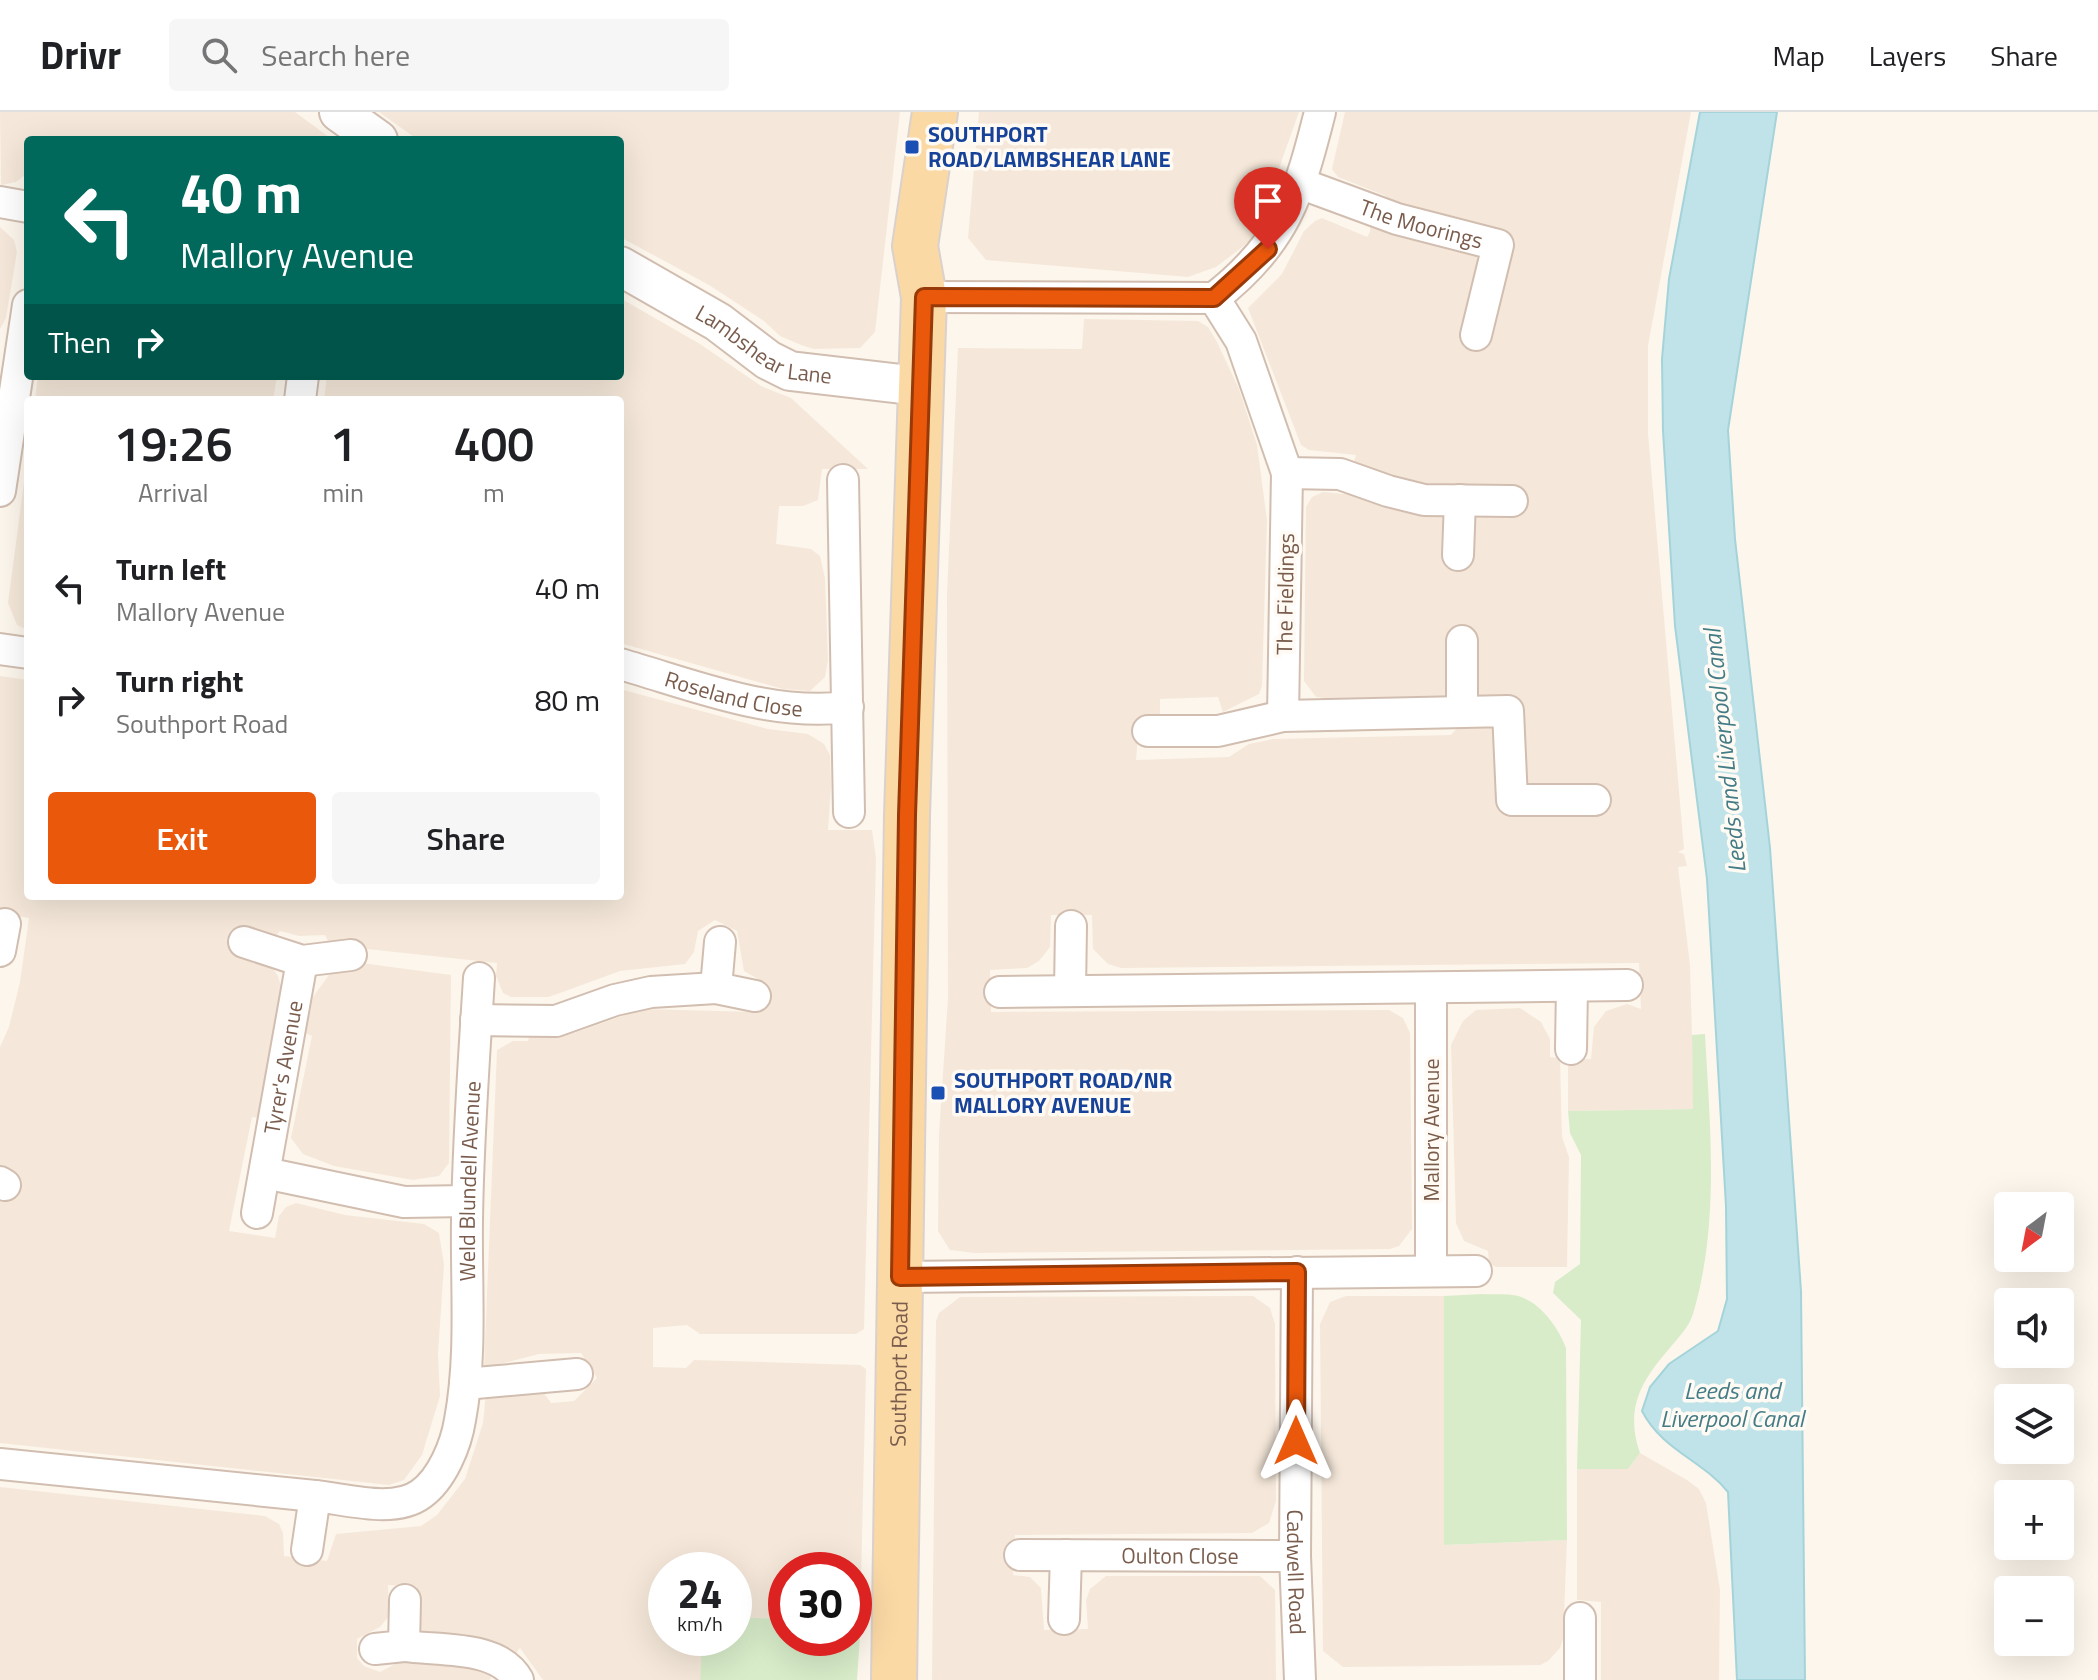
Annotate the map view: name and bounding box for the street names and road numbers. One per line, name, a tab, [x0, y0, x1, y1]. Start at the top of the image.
street label: The Moorings	[1355, 190, 1487, 257]
street label: Lambshear Lane	[689, 296, 834, 393]
street label: The Fieldings	[1267, 533, 1303, 655]
street label: Roseland Close	[660, 662, 804, 725]
street label: Tyrer's Avenue	[254, 998, 312, 1137]
street label: Mallory Avenue	[1414, 1058, 1448, 1202]
street label: Weld Blundell Avenue	[450, 1080, 490, 1282]
street label: Southport Road	[881, 1301, 917, 1447]
street label: Cadwell Road	[1278, 1509, 1315, 1635]
street label: Oulton Close	[1121, 1538, 1239, 1573]

